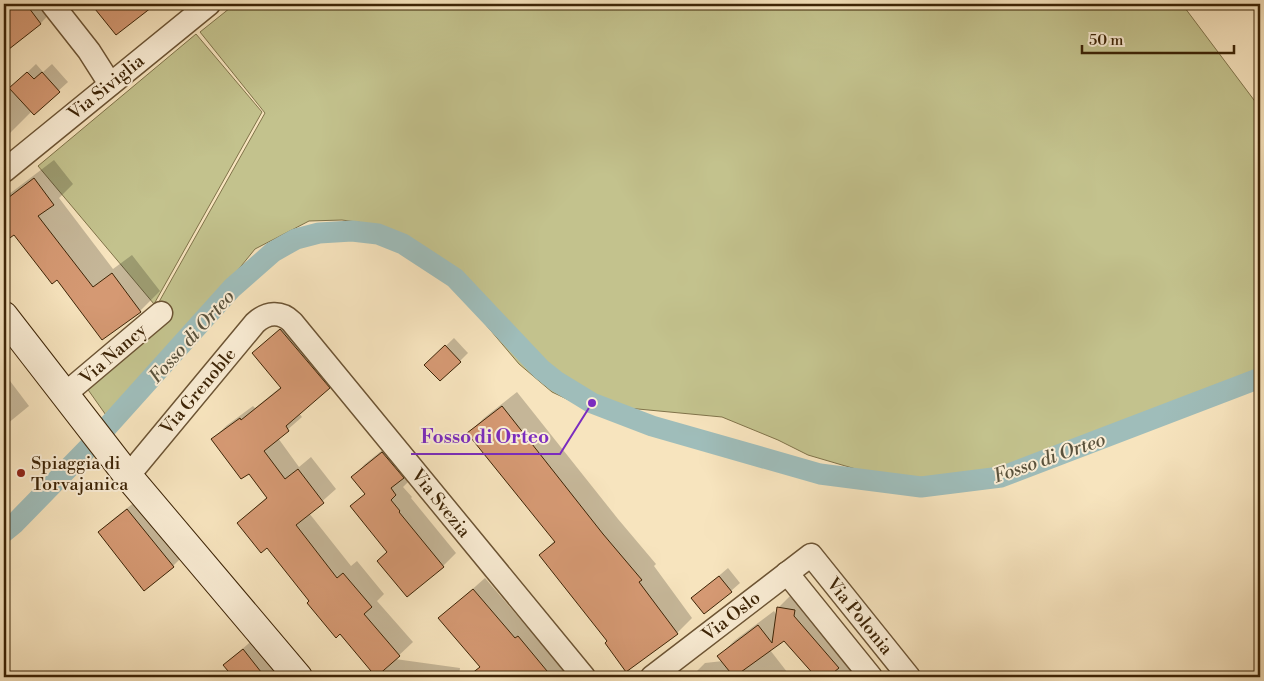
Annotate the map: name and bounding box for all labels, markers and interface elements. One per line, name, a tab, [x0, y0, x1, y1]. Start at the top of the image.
scale bar	[1082, 22, 1234, 54]
text: 50 m	[1089, 31, 1123, 50]
street label: Via Siviglia	[63, 49, 150, 126]
water label: Fosso di Orteo	[144, 285, 240, 388]
street label: Via Nancy	[74, 319, 152, 390]
street label: Via Grenoble	[155, 343, 241, 440]
callout: Fosso di Orteo	[411, 420, 560, 454]
text: Fosso di Orteo	[421, 425, 549, 449]
water label: Fosso di Orteo	[990, 428, 1109, 488]
place label: Spiaggia di Torvajanica	[31, 452, 129, 496]
street label: Via Svezia	[405, 463, 476, 543]
marker: Spiaggia di Torvajanica	[15, 467, 27, 479]
street label: Via Polonia	[821, 572, 898, 660]
street label: Via Oslo	[697, 586, 765, 647]

